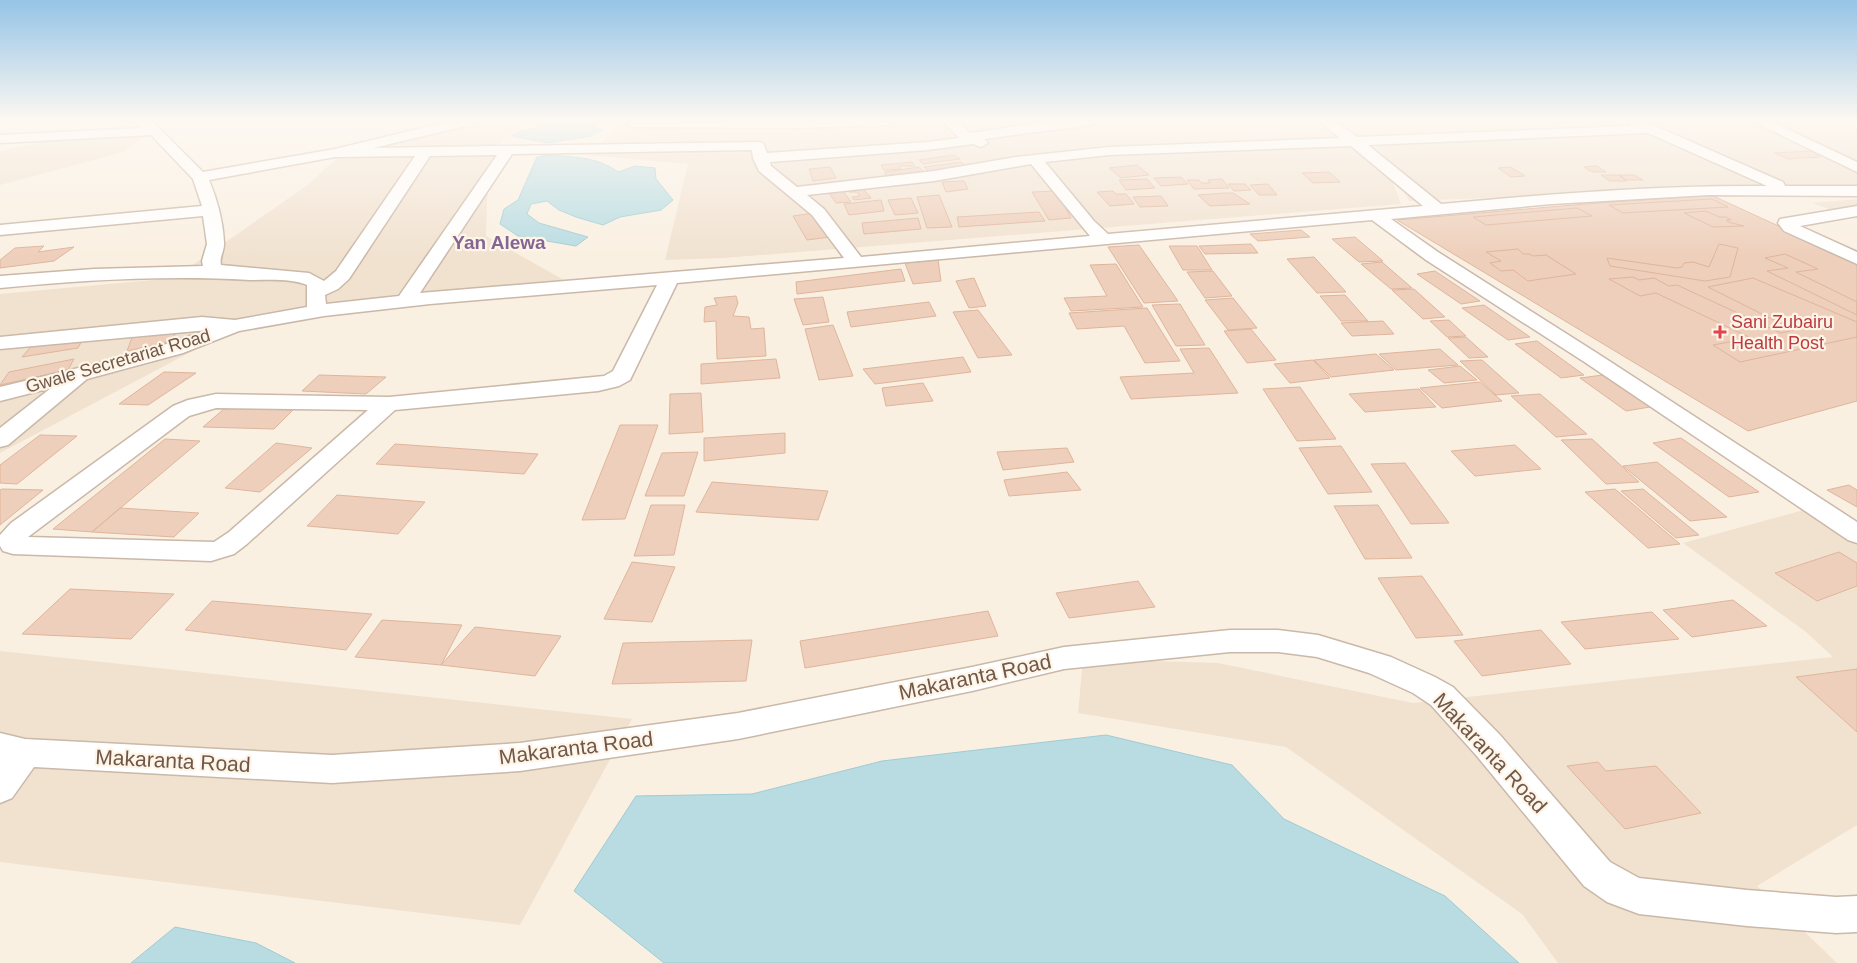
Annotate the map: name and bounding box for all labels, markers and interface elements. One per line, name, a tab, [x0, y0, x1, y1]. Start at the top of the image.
district label: Yan Alewa	[452, 232, 546, 253]
place label: Sani Zubairu Health Post	[1731, 312, 1833, 353]
street label: Gwale Secretariat Road	[23, 325, 213, 397]
marker: Sani Zubairu Health Post	[1713, 325, 1727, 339]
street label: Makaranta Road	[897, 649, 1053, 704]
street label: Makaranta Road	[1429, 688, 1552, 817]
street label: Makaranta Road	[497, 727, 654, 768]
street label: Makaranta Road	[95, 745, 251, 776]

